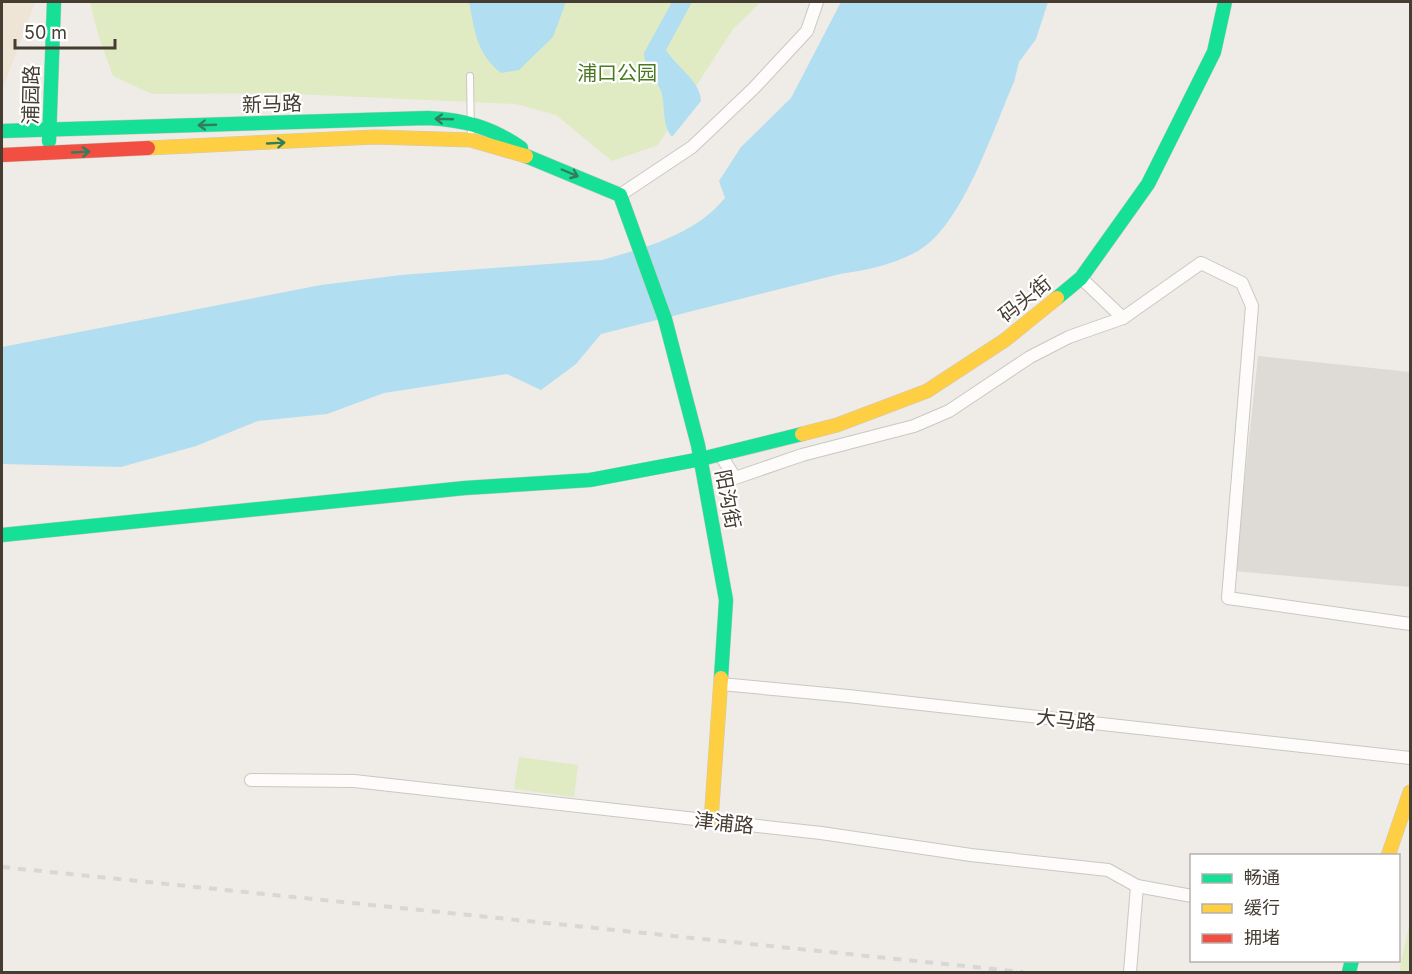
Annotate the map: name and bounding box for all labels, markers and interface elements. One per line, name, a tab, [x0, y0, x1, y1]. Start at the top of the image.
scale bar	[15, 12, 116, 50]
text: 50 m	[24, 22, 67, 43]
park label: 浦口公园	[577, 61, 657, 85]
street label: 浦园路	[18, 65, 44, 125]
street label: 新马路	[242, 91, 302, 117]
one-way arrow	[435, 113, 455, 125]
one-way arrow	[198, 120, 218, 131]
one-way arrow	[265, 138, 285, 149]
one-way arrow	[70, 146, 90, 158]
one-way arrow	[560, 168, 578, 179]
street label: 码头街	[994, 271, 1056, 327]
street label: 阳沟街	[710, 467, 746, 531]
street label: 大马路	[1035, 705, 1097, 735]
street label: 津浦路	[693, 808, 755, 838]
legend	[1190, 854, 1400, 962]
text: 畅通	[1244, 867, 1280, 888]
text: 缓行	[1244, 897, 1280, 918]
text: 拥堵	[1244, 927, 1280, 948]

